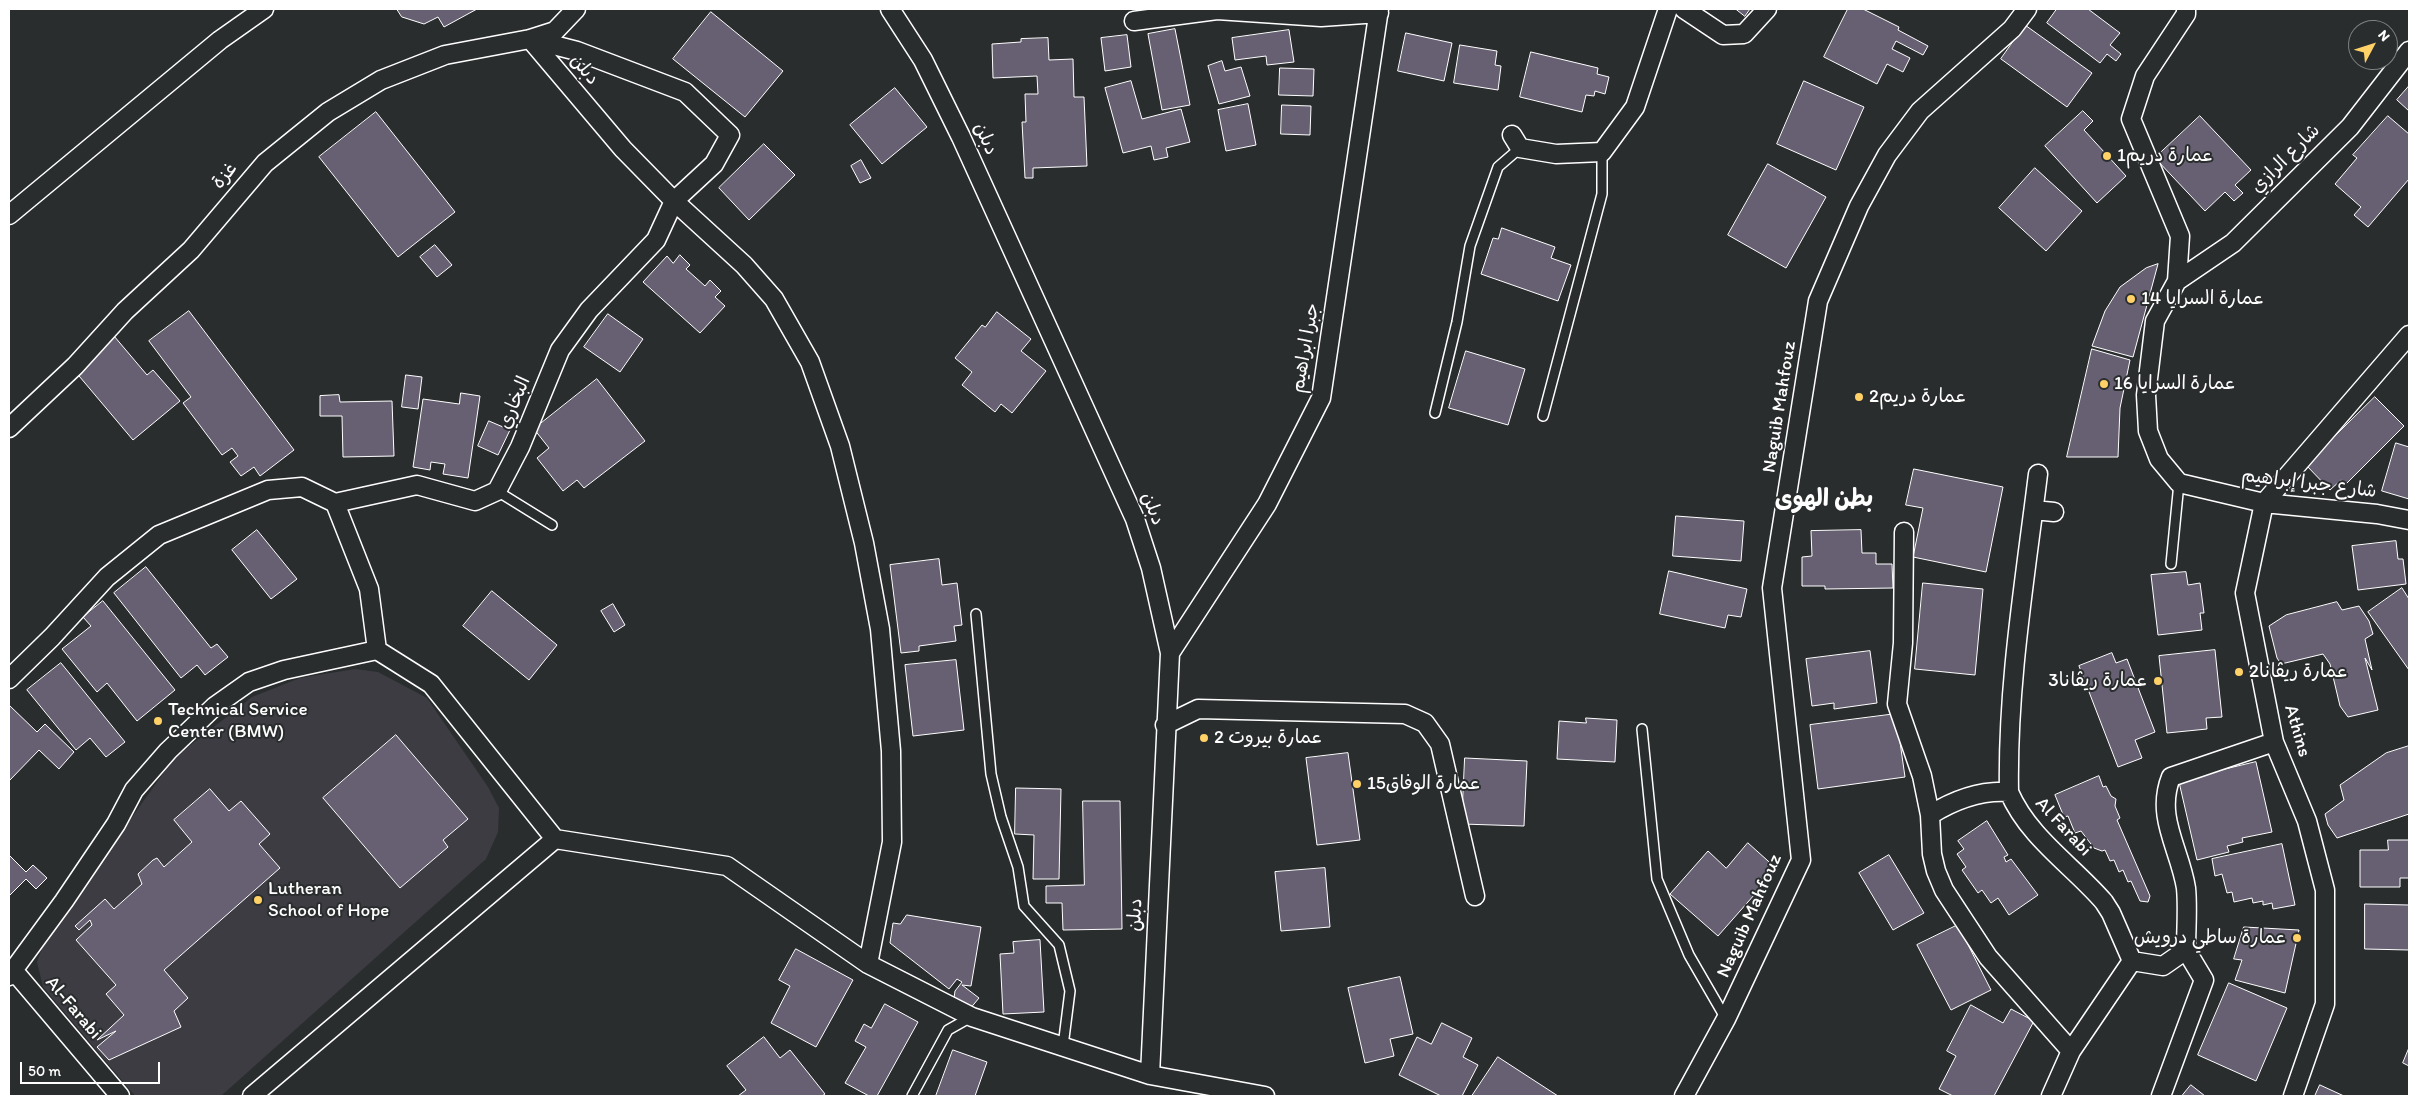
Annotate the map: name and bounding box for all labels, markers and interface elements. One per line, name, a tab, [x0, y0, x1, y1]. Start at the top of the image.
north arrow	[2348, 20, 2398, 70]
text: N	[2375, 27, 2394, 45]
street label: دبلن	[565, 50, 603, 90]
street label: دبلن	[968, 119, 1002, 159]
street label: شارع الرازي	[2247, 120, 2325, 198]
place label: عمارة دريم1	[2117, 145, 2214, 167]
marker: عمارة دريم1	[2101, 150, 2113, 162]
street label: غزة	[207, 158, 243, 194]
place label: عمارة السرايا 14	[2141, 288, 2265, 310]
marker: عمارة السرايا 14	[2125, 293, 2137, 305]
street label: جبرا ابراهيم	[1287, 301, 1325, 395]
street label: Naguib Mahfouz	[1758, 339, 1802, 475]
street label: البخاري	[494, 373, 536, 433]
place label: عمارة السرايا 16	[2114, 373, 2236, 395]
marker: عمارة السرايا 16	[2098, 378, 2110, 390]
place label: عمارة دريم2	[1869, 386, 1967, 408]
marker: عمارة دريم2	[1853, 391, 1865, 403]
street label: شارع جبرا إبراهيم	[2240, 464, 2378, 504]
district label: بطن الهوى	[1775, 486, 1873, 514]
street label: دبلن	[1135, 489, 1169, 529]
place label: عمارة ريڤانا2	[2249, 661, 2348, 683]
marker: عمارة ريڤانا2	[2233, 666, 2245, 678]
place label: عمارة ريڤانا3	[2048, 670, 2148, 692]
marker: عمارة ريڤانا3	[2152, 675, 2164, 687]
place label: Technical Service Center (BMW)	[168, 699, 308, 743]
street label: Athins	[2279, 702, 2315, 760]
marker: Technical Service Center (BMW)	[152, 715, 164, 727]
place label: عمارة بيروت 2	[1214, 727, 1323, 749]
marker: عمارة بيروت 2	[1198, 732, 1210, 744]
place label: عمارة الوفاق15	[1367, 773, 1481, 795]
marker: عمارة الوفاق15	[1351, 778, 1363, 790]
street label: Al Farabi	[2030, 793, 2096, 861]
street label: Naguib Mahfouz	[1713, 851, 1787, 981]
place label: Lutheran School of Hope	[268, 878, 389, 922]
marker: Lutheran School of Hope	[252, 894, 264, 906]
street label: دبلن	[1124, 898, 1148, 932]
place label: عمارة ساطي درويش	[2134, 927, 2287, 949]
marker: عمارة ساطي درويش	[2291, 932, 2303, 944]
street label: Al-Farabi	[40, 972, 106, 1044]
scale bar	[22, 1052, 162, 1084]
text: 50 m	[28, 1062, 61, 1080]

